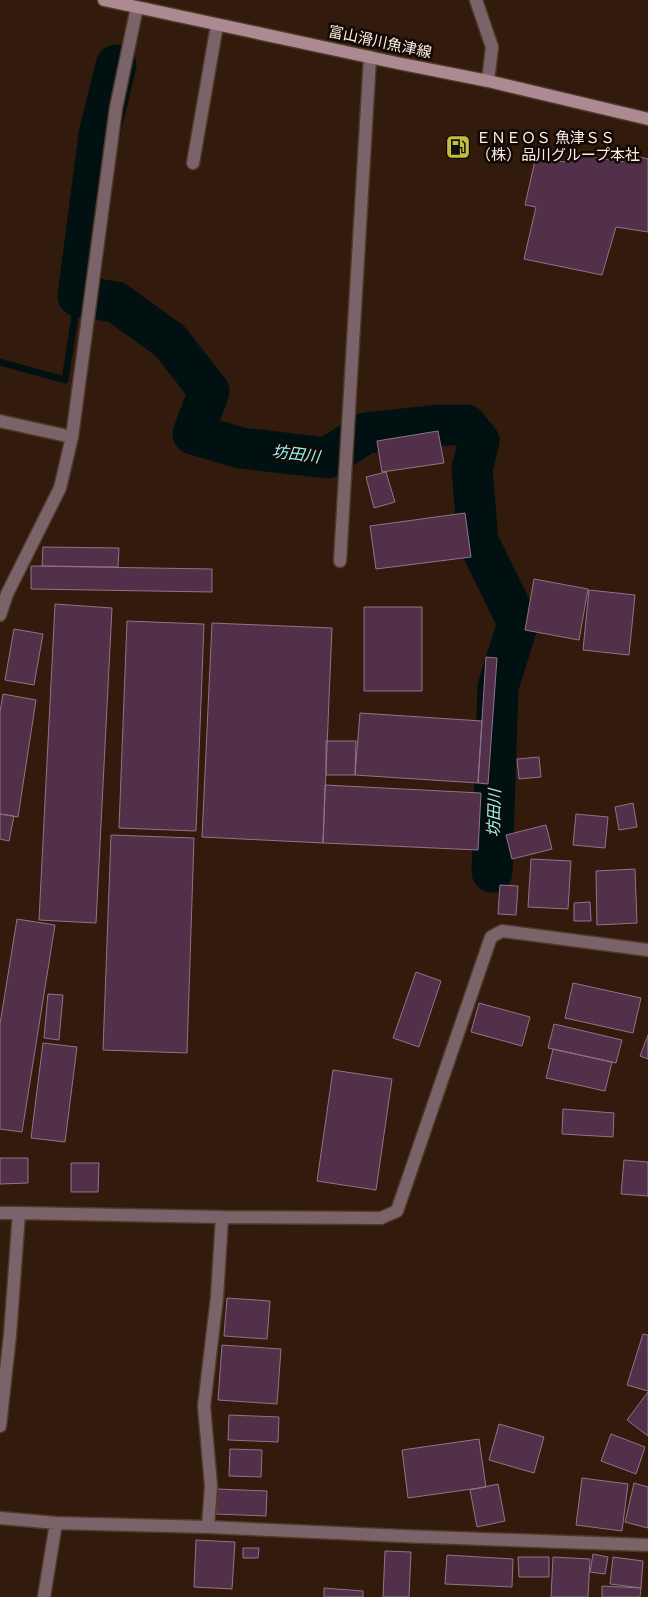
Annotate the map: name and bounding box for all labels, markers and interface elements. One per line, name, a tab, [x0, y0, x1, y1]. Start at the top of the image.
street label: 富山滑川魚津線	[327, 21, 433, 63]
place label: ＥＮＥＯＳ 魚津ＳＳ （株）品川グループ本社	[476, 128, 640, 165]
fuel station icon: ＥＮＥＯＳ 魚津ＳＳ （株）品川グループ本社	[445, 134, 471, 160]
water label: 坊田川	[271, 441, 323, 468]
water label: 坊田川	[483, 787, 505, 837]

